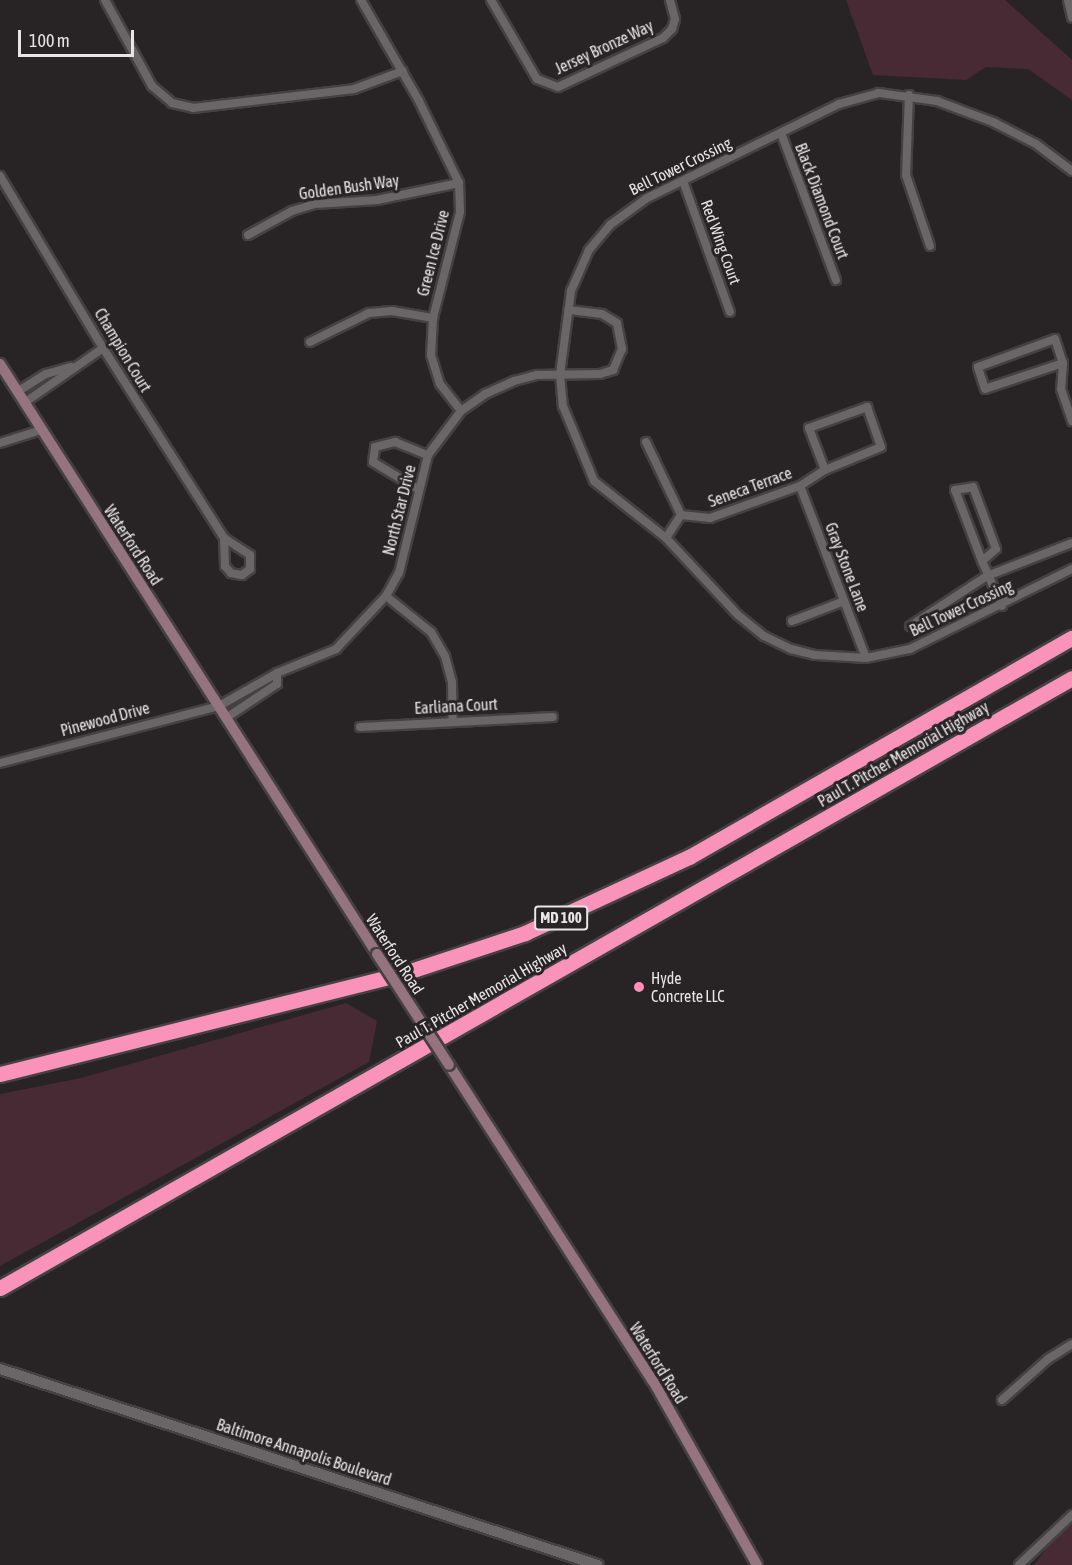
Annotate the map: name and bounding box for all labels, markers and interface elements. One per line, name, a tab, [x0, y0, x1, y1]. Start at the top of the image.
street label: Jersey Bronze Way	[552, 16, 656, 78]
scale bar	[21, 18, 136, 56]
text: 100 m	[29, 30, 70, 51]
street label: Bell Tower Crossing	[626, 133, 734, 199]
street label: Black Diamond Court	[791, 140, 853, 262]
street label: Golden Bush Way	[298, 170, 400, 204]
street label: Red Wing Court	[697, 197, 745, 287]
street label: Green Ice Drive	[413, 208, 453, 298]
street label: Champion Court	[90, 305, 156, 395]
street label: North Star Drive	[378, 463, 420, 557]
street label: Seneca Terrace	[706, 463, 794, 511]
street label: Waterford Road	[100, 501, 166, 589]
street label: Gray Stone Lane	[821, 520, 873, 614]
street label: Bell Tower Crossing	[906, 576, 1016, 640]
street label: Earliana Court	[414, 694, 498, 718]
street label: Paul T. Pitcher Memorial Highway	[814, 697, 992, 811]
street label: Pinewood Drive	[58, 698, 152, 740]
road number: MD 100	[534, 906, 588, 930]
street label: Waterford Road	[362, 910, 428, 998]
street label: Paul T. Pitcher Memorial Highway	[392, 938, 570, 1052]
place label: Hyde Concrete LLC	[651, 968, 725, 1006]
marker: Hyde Concrete LLC	[632, 980, 646, 994]
street label: Waterford Road	[626, 1319, 690, 1407]
street label: Baltimore Annapolis Boulevard	[214, 1415, 394, 1489]

